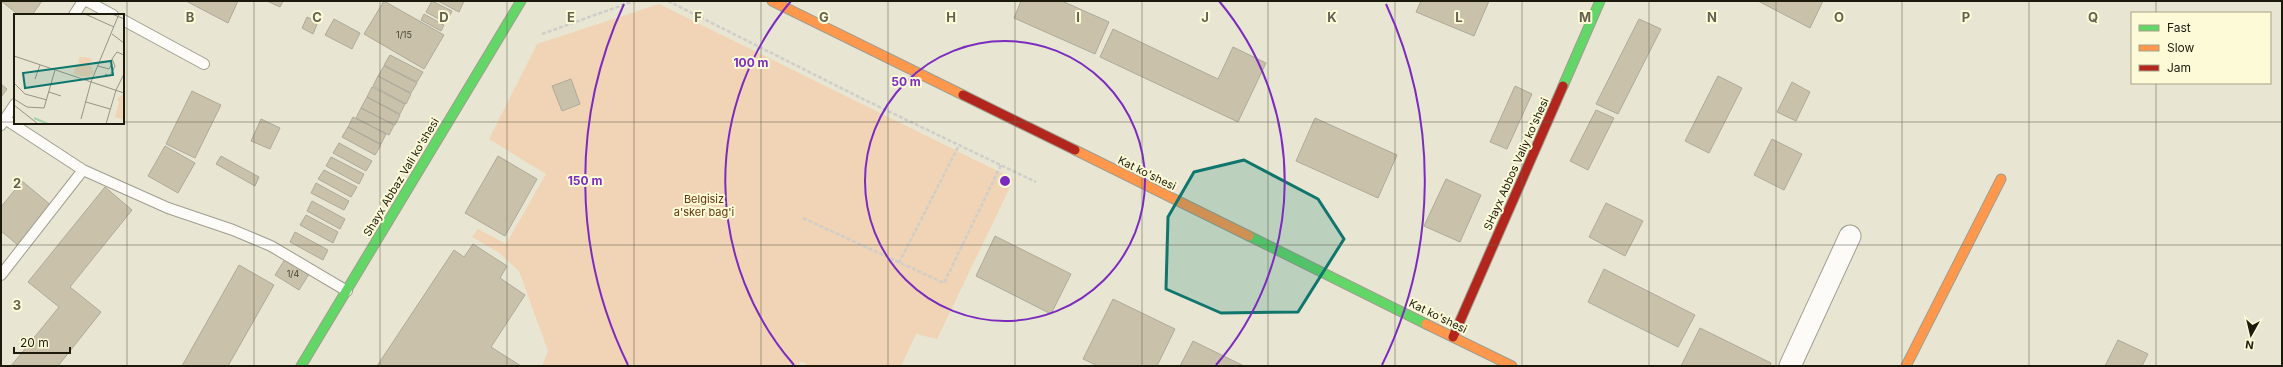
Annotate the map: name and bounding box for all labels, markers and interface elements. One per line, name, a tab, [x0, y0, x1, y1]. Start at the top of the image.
text: B	[186, 9, 195, 25]
text: C	[312, 9, 322, 25]
text: D	[439, 9, 449, 25]
text: E	[567, 9, 575, 25]
text: F	[694, 9, 702, 25]
text: G	[819, 9, 829, 25]
text: H	[946, 9, 956, 25]
text: I	[1076, 9, 1080, 25]
text: J	[1201, 9, 1209, 25]
text: K	[1327, 9, 1337, 25]
text: L	[1455, 9, 1463, 25]
text: M	[1579, 9, 1591, 25]
text: N	[1707, 9, 1717, 25]
text: O	[1834, 9, 1844, 25]
text: P	[1962, 9, 1970, 25]
text: Q	[2088, 9, 2098, 25]
legend	[2131, 12, 2271, 84]
inset map	[14, 14, 124, 124]
text: Fast	[2167, 20, 2191, 35]
house number: 1/15	[396, 29, 412, 40]
text: Slow	[2167, 40, 2195, 55]
text: 100 m	[733, 55, 769, 70]
text: Jam	[2167, 60, 2191, 75]
text: 50 m	[891, 74, 921, 89]
street label: SHayx Abbos Valiy ko'shesi	[1480, 96, 1552, 232]
street label: Shayx Abbaz Vali ko'shesi	[360, 115, 442, 239]
street label: Kat ko'shesi	[1116, 153, 1178, 193]
text: 150 m	[568, 173, 602, 188]
centre of rings	[998, 174, 1012, 188]
text: 2	[13, 175, 21, 191]
park label: Belgisiz a'sker bag'i	[674, 192, 734, 219]
house number: 1/4	[287, 268, 300, 279]
street label: Kat ko'shesi	[1407, 296, 1469, 336]
text: 3	[13, 297, 21, 313]
north arrow	[2231, 315, 2271, 355]
scale bar	[14, 329, 70, 355]
text: 20 m	[20, 335, 49, 350]
text: N	[2244, 337, 2255, 352]

